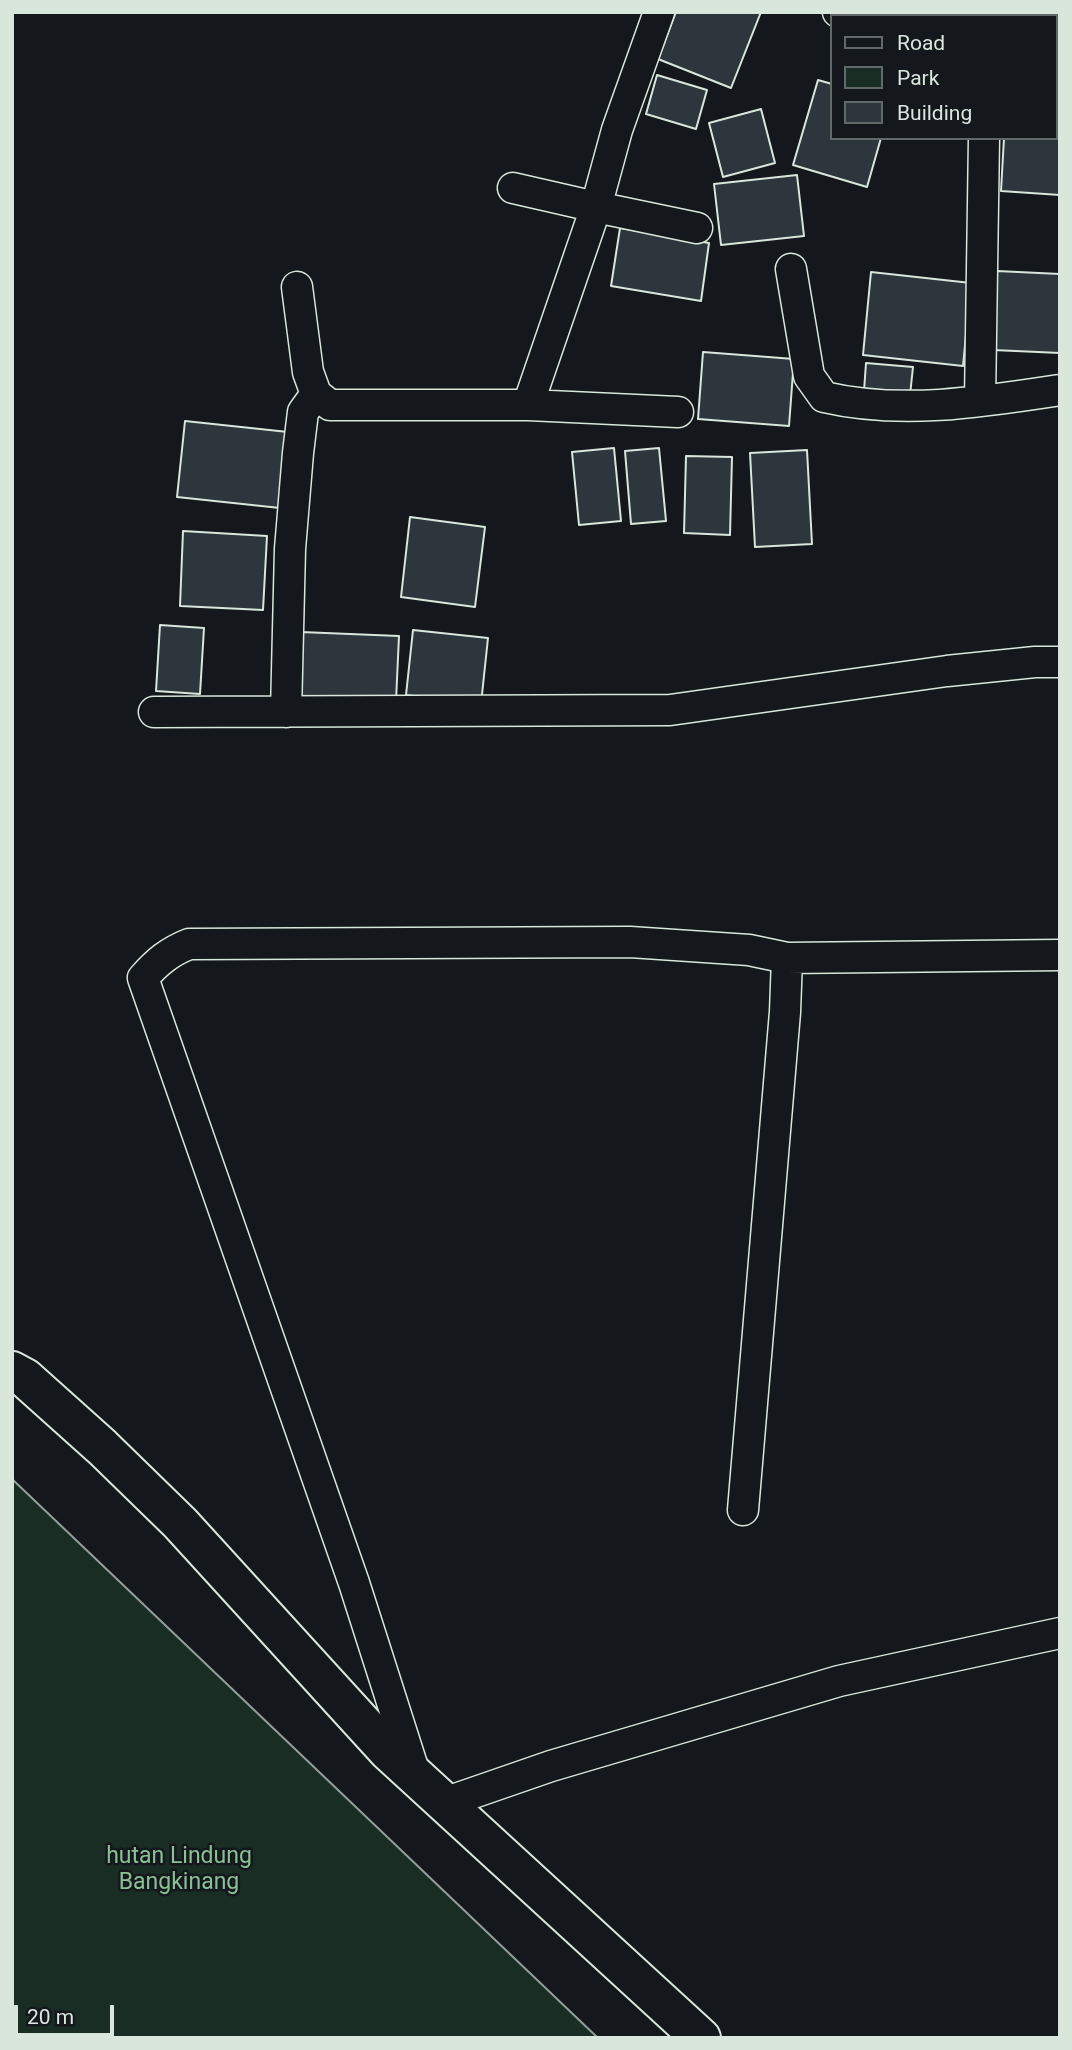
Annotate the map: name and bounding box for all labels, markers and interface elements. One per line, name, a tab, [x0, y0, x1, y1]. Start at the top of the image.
legend	[830, 14, 1058, 140]
text: Road	[897, 31, 945, 55]
text: Park	[897, 66, 939, 90]
text: Building	[897, 101, 972, 125]
park label: hutan Lindung Bangkinang	[106, 1843, 252, 1897]
scale bar	[18, 1990, 117, 2034]
text: 20 m	[27, 2005, 74, 2029]

